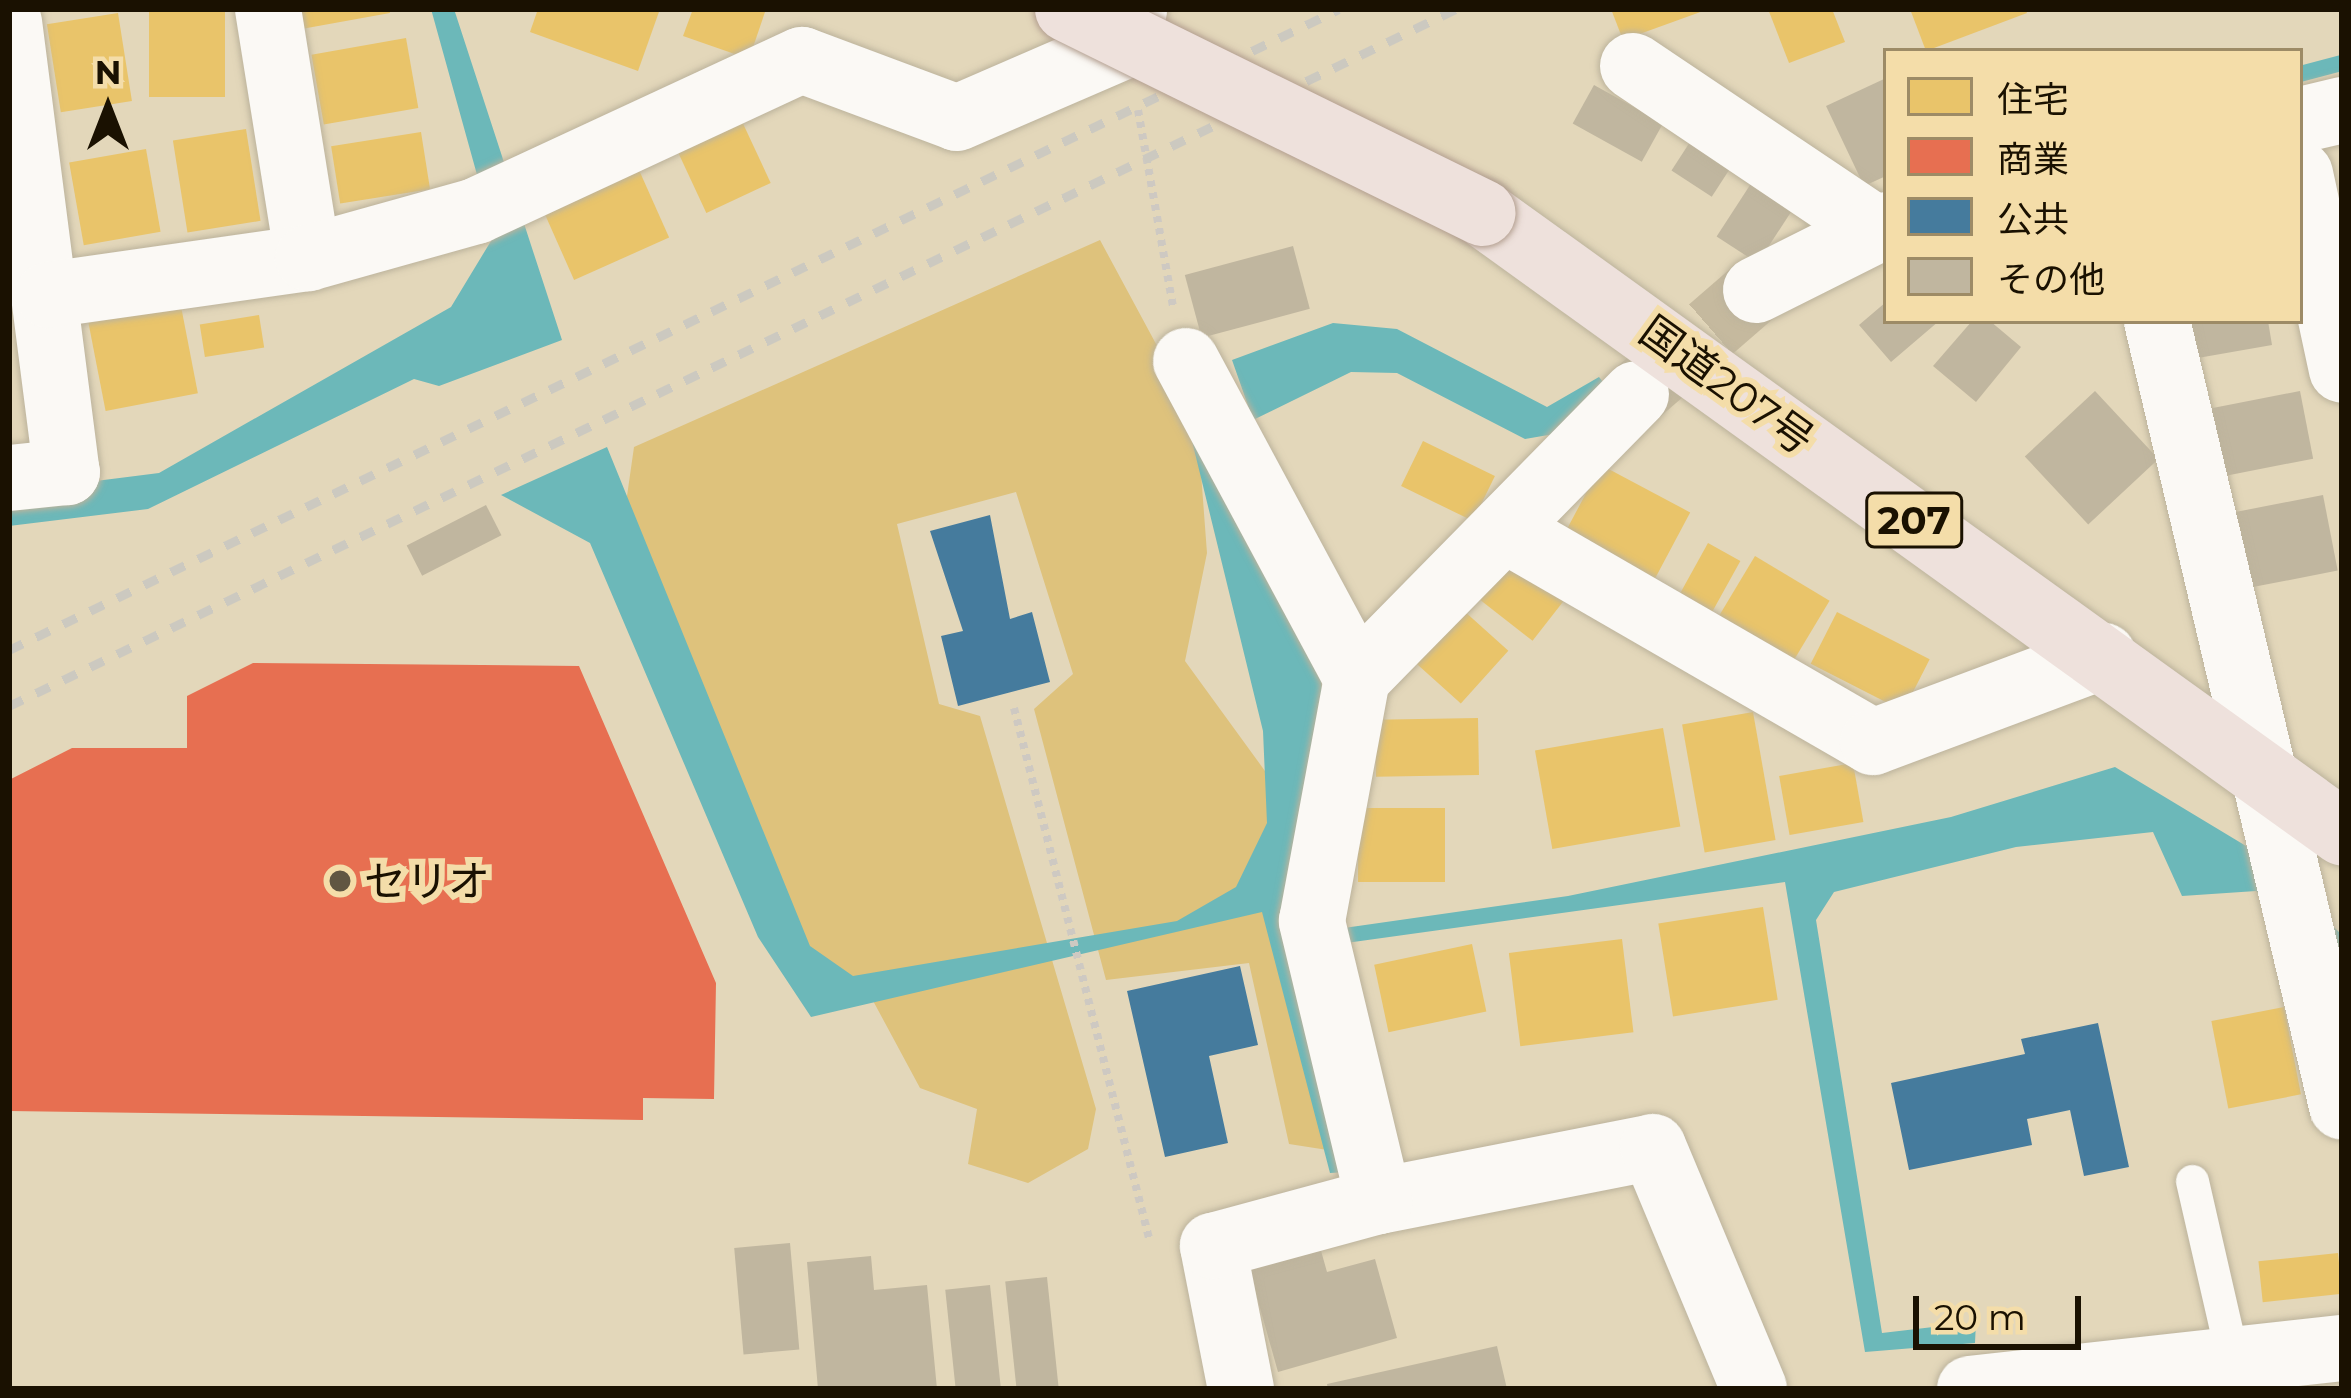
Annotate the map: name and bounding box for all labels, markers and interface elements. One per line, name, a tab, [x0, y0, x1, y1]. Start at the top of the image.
north arrow	[48, 48, 168, 168]
legend	[1883, 48, 2303, 324]
text: N	[95, 52, 121, 92]
text: 住宅	[1997, 77, 2069, 121]
text: 商業	[1997, 137, 2069, 181]
text: 公共	[1997, 197, 2069, 241]
text: その他	[1997, 257, 2105, 301]
street label: 国道207号	[1630, 305, 1824, 465]
road number: 207	[1863, 487, 1965, 553]
place label: セリオ	[364, 856, 490, 906]
marker: セリオ	[327, 868, 353, 894]
scale bar	[1919, 1272, 2087, 1346]
text: 20 m	[1934, 1295, 2026, 1339]

